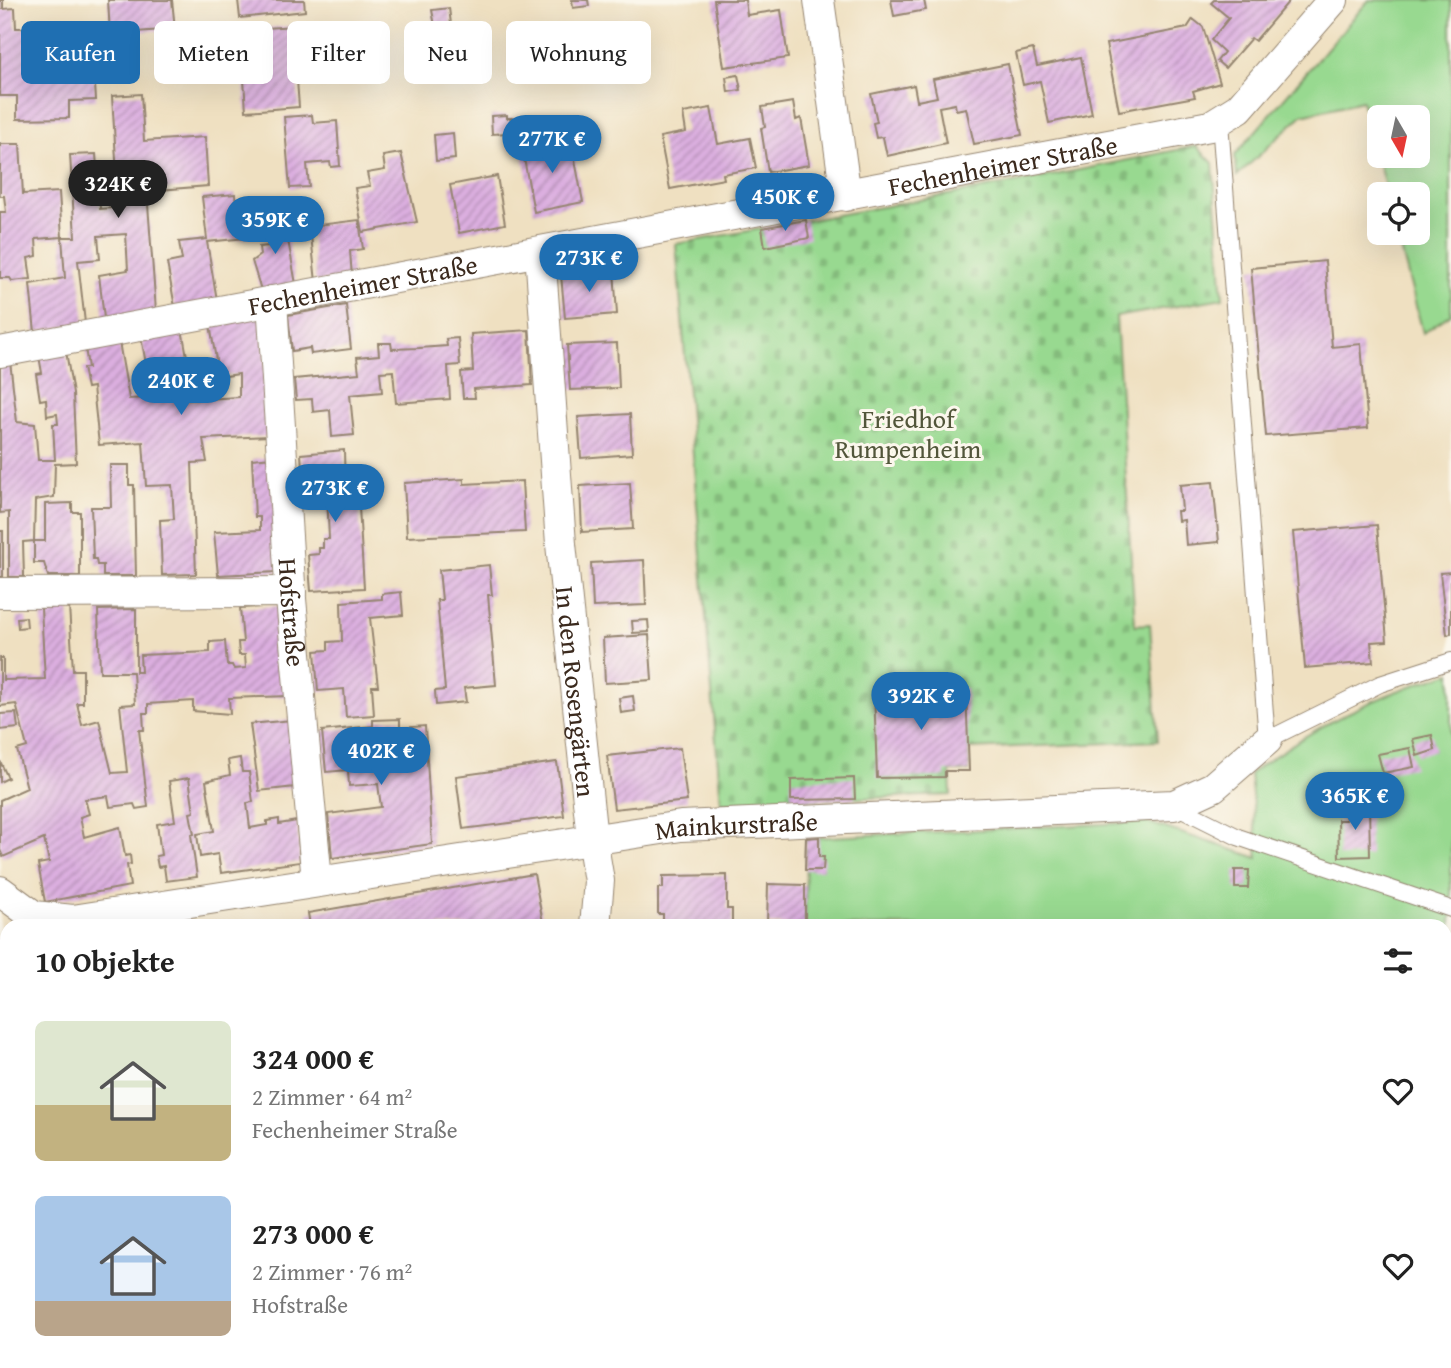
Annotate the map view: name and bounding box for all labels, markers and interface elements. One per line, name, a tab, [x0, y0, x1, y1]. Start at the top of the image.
chip: Kaufen	[21, 21, 140, 84]
chip: Mieten	[154, 21, 273, 84]
chip: Filter	[287, 21, 390, 84]
chip: Neu	[404, 21, 492, 84]
chip: Wohnung	[506, 21, 651, 84]
north arrow	[1367, 105, 1430, 168]
map controls	[1367, 105, 1430, 245]
pin: 277K €	[495, 116, 609, 175]
text: 277K €	[518, 121, 586, 154]
street label: Fechenheimer Straße	[885, 124, 1121, 205]
pin: 324K €	[61, 160, 175, 220]
text: 324K €	[84, 166, 152, 199]
pin: 450K €	[728, 174, 842, 233]
text: 450K €	[751, 179, 819, 212]
button: locate	[1367, 182, 1430, 245]
pin: 359K €	[218, 196, 332, 256]
text: 359K €	[241, 202, 309, 235]
pin: 273K €	[532, 234, 646, 294]
text: 273K €	[555, 240, 623, 273]
street label: Fechenheimer Straße	[245, 244, 481, 325]
pin: 240K €	[124, 358, 238, 417]
text: 240K €	[147, 363, 215, 396]
park label: Friedhof Rumpenheim	[835, 399, 981, 468]
pin: 273K €	[278, 464, 392, 524]
text: 273K €	[301, 470, 369, 503]
street label: Hofstraße	[269, 557, 317, 668]
street label: In den Rosengärten	[546, 584, 607, 799]
pin: 392K €	[864, 672, 978, 732]
text: 392K €	[887, 678, 955, 711]
pin: 402K €	[324, 728, 438, 787]
text: 402K €	[347, 733, 415, 766]
pin: 365K €	[1298, 772, 1412, 832]
text: 365K €	[1321, 778, 1389, 811]
street label: Mainkurstraße	[652, 801, 819, 849]
text: 10 Objekte	[35, 939, 175, 983]
icon: filters	[1379, 942, 1417, 980]
text: 324 000 €	[252, 1036, 374, 1080]
icon: home	[91, 1049, 175, 1133]
icon: heart	[1379, 1072, 1417, 1110]
text: 2 Zimmer · 64 m²	[252, 1080, 412, 1113]
text: Fechenheimer Straße	[252, 1113, 458, 1146]
text: 273 000 €	[252, 1211, 374, 1255]
icon: home	[91, 1224, 175, 1308]
icon: heart	[1379, 1247, 1417, 1285]
text: 2 Zimmer · 76 m²	[252, 1255, 412, 1288]
text: Hofstraße	[252, 1288, 348, 1321]

